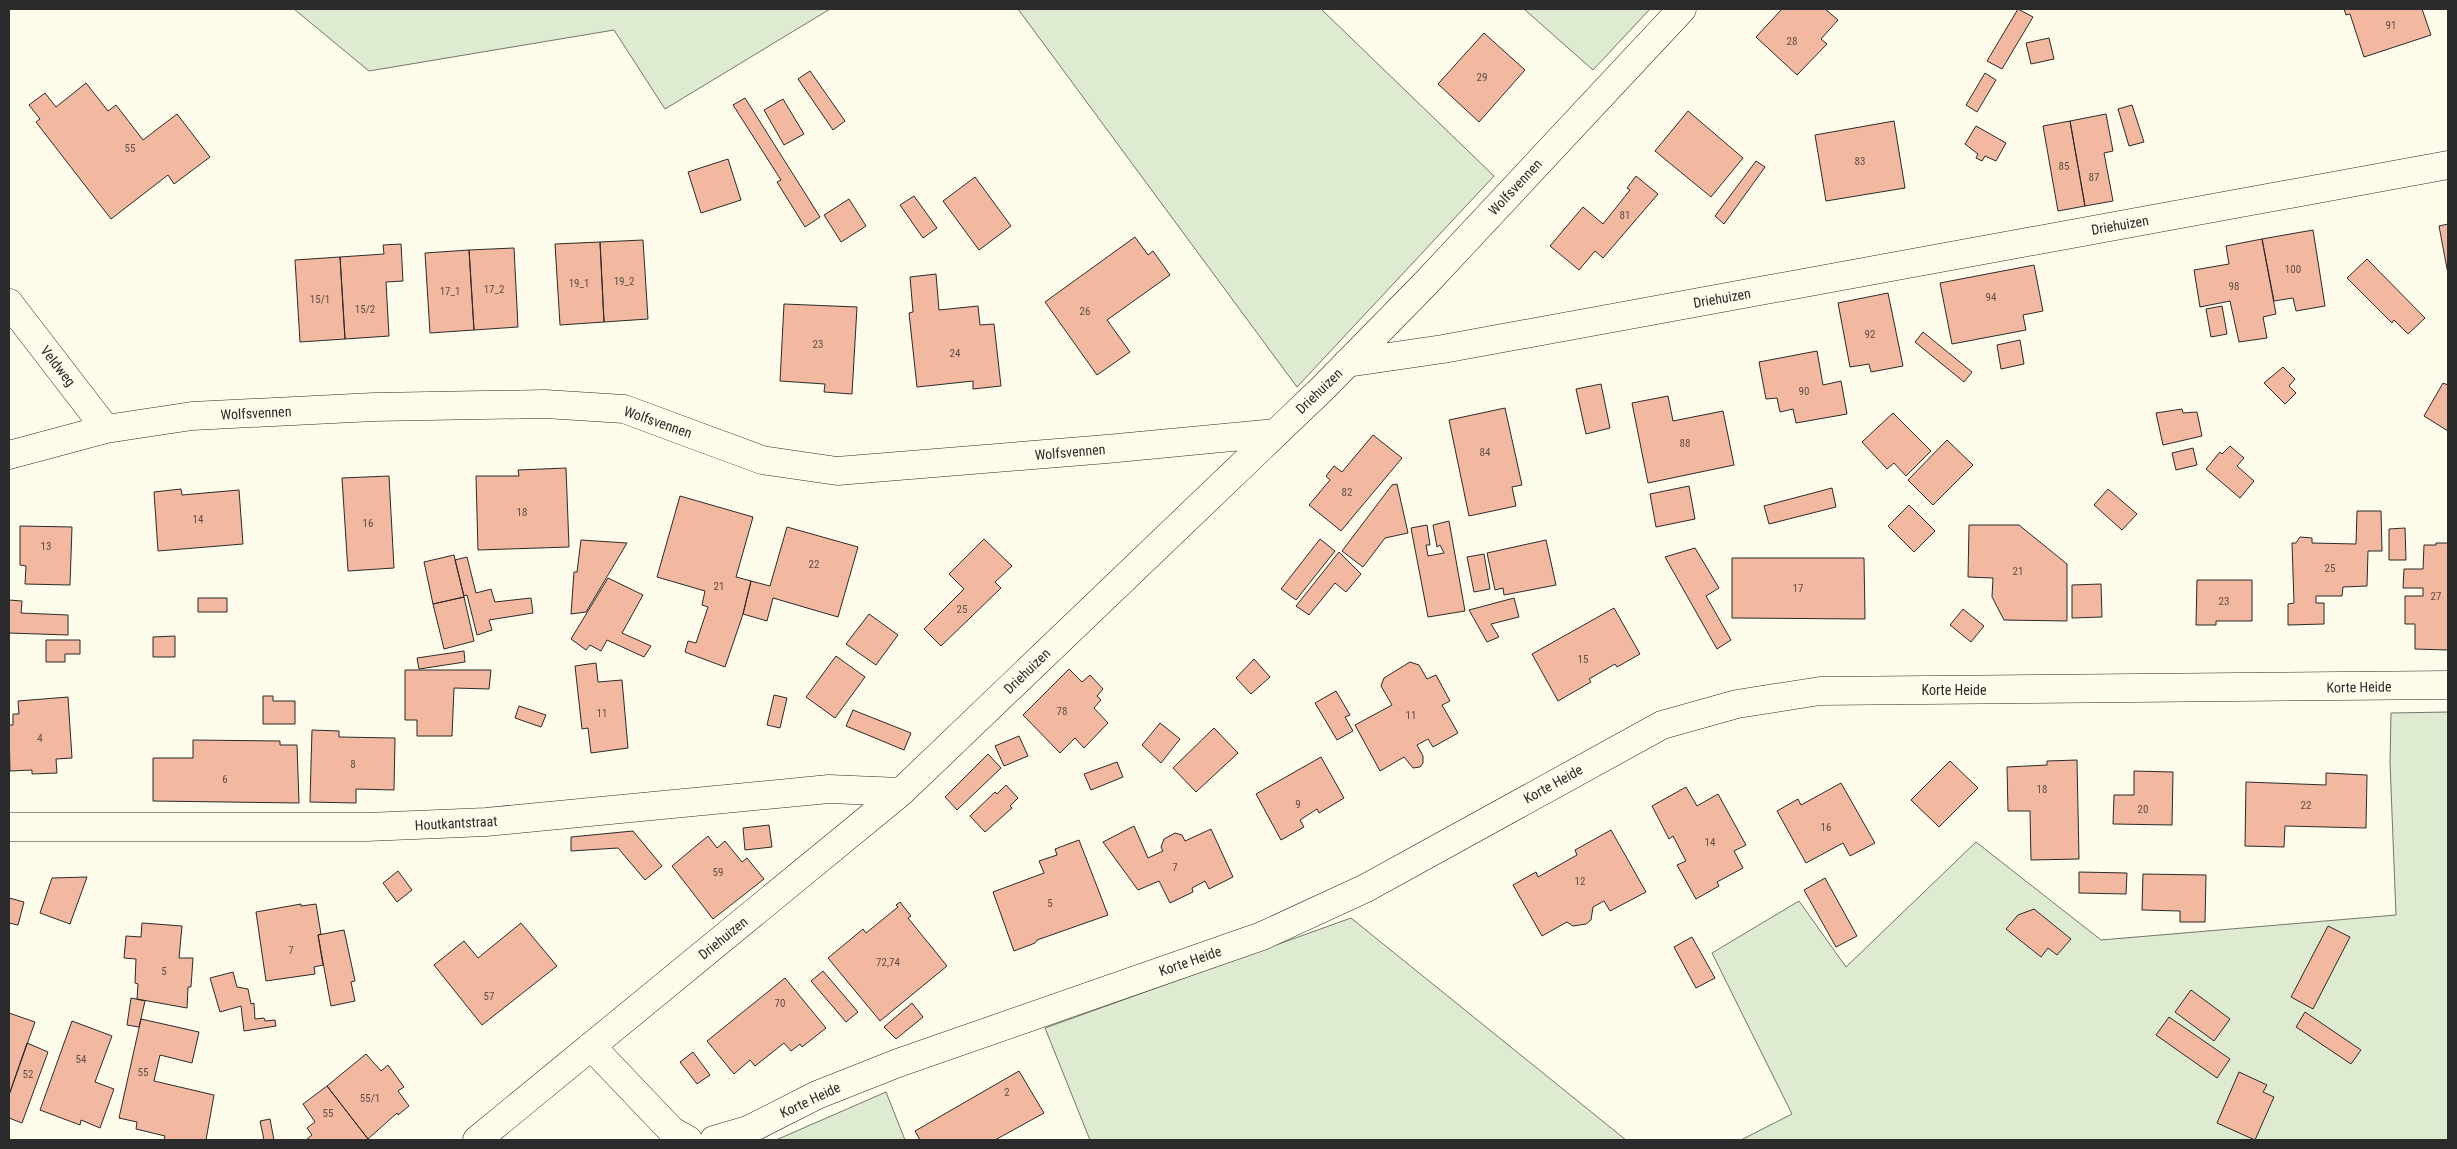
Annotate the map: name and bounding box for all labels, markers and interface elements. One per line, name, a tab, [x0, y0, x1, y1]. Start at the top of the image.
house number: 91	[2386, 19, 2396, 32]
house number: 28	[1787, 35, 1797, 48]
house number: 29	[1477, 71, 1487, 84]
house number: 55	[125, 142, 135, 155]
house number: 83	[1855, 155, 1865, 168]
street label: Wolfsvennen	[1485, 156, 1545, 218]
house number: 85	[2059, 160, 2069, 173]
house number: 87	[2089, 171, 2099, 184]
house number: 81	[1620, 209, 1630, 222]
street label: Driehuizen	[2090, 212, 2150, 238]
house number: 100	[2285, 263, 2301, 276]
house number: 19_2	[614, 275, 634, 288]
house number: 19_1	[569, 277, 589, 290]
house number: 98	[2229, 280, 2239, 293]
house number: 17_2	[484, 283, 504, 296]
house number: 17_1	[440, 285, 460, 298]
street label: Driehuizen	[1692, 285, 1752, 311]
house number: 94	[1986, 291, 1997, 304]
house number: 15/1	[310, 293, 330, 306]
house number: 15/2	[355, 303, 375, 316]
house number: 26	[1080, 305, 1090, 318]
house number: 92	[1865, 328, 1875, 341]
house number: 23	[813, 338, 823, 351]
street label: Veldweg	[37, 343, 79, 389]
house number: 24	[950, 347, 961, 360]
street label: Driehuizen	[1293, 365, 1345, 417]
house number: 90	[1799, 385, 1809, 398]
street label: Wolfsvennen	[220, 403, 292, 423]
street label: Wolfsvennen	[622, 403, 694, 441]
house number: 88	[1680, 437, 1690, 450]
street label: Wolfsvennen	[1034, 441, 1106, 463]
house number: 84	[1480, 446, 1491, 459]
house number: 82	[1342, 486, 1352, 499]
house number: 18	[517, 506, 527, 519]
house number: 14	[193, 513, 204, 526]
house number: 16	[363, 517, 373, 530]
house number: 13	[41, 540, 51, 553]
house number: 22	[809, 558, 819, 571]
house number: 25	[2325, 562, 2335, 575]
house number: 21	[2013, 565, 2023, 578]
house number: 21	[714, 580, 724, 593]
house number: 17	[1793, 582, 1803, 595]
house number: 27	[2431, 590, 2441, 603]
house number: 23	[2219, 595, 2229, 608]
house number: 25	[957, 603, 967, 616]
street label: Driehuizen	[1001, 645, 1053, 697]
house number: 15	[1578, 653, 1588, 666]
street label: Korte Heide	[2326, 678, 2392, 696]
street label: Korte Heide	[1922, 682, 1987, 698]
house number: 78	[1057, 705, 1067, 718]
house number: 11	[597, 707, 607, 720]
house number: 11	[1406, 709, 1416, 722]
house number: 4	[37, 732, 43, 745]
house number: 8	[350, 758, 356, 771]
street label: Korte Heide	[1521, 761, 1586, 807]
house number: 6	[222, 773, 228, 786]
house number: 18	[2037, 783, 2047, 796]
house number: 9	[1295, 798, 1301, 811]
house number: 22	[2301, 799, 2311, 812]
house number: 20	[2138, 803, 2148, 816]
street label: Houtkantstraat	[414, 813, 498, 833]
house number: 16	[1821, 821, 1831, 834]
house number: 14	[1705, 836, 1716, 849]
house number: 7	[1172, 861, 1178, 874]
house number: 59	[713, 866, 723, 879]
house number: 12	[1575, 875, 1585, 888]
house number: 5	[1047, 897, 1053, 910]
street label: Driehuizen	[695, 913, 751, 963]
street label: Korte Heide	[1157, 943, 1224, 979]
house number: 7	[288, 944, 294, 957]
house number: 72,74	[876, 956, 901, 969]
house number: 5	[161, 965, 167, 978]
house number: 57	[484, 990, 494, 1003]
house number: 70	[775, 997, 785, 1010]
house number: 54	[76, 1053, 87, 1066]
house number: 55	[138, 1066, 148, 1079]
house number: 52	[23, 1068, 33, 1081]
street label: Korte Heide	[777, 1079, 843, 1121]
house number: 2	[1004, 1086, 1010, 1099]
house number: 55/1	[360, 1092, 380, 1105]
house number: 55	[323, 1107, 333, 1120]

